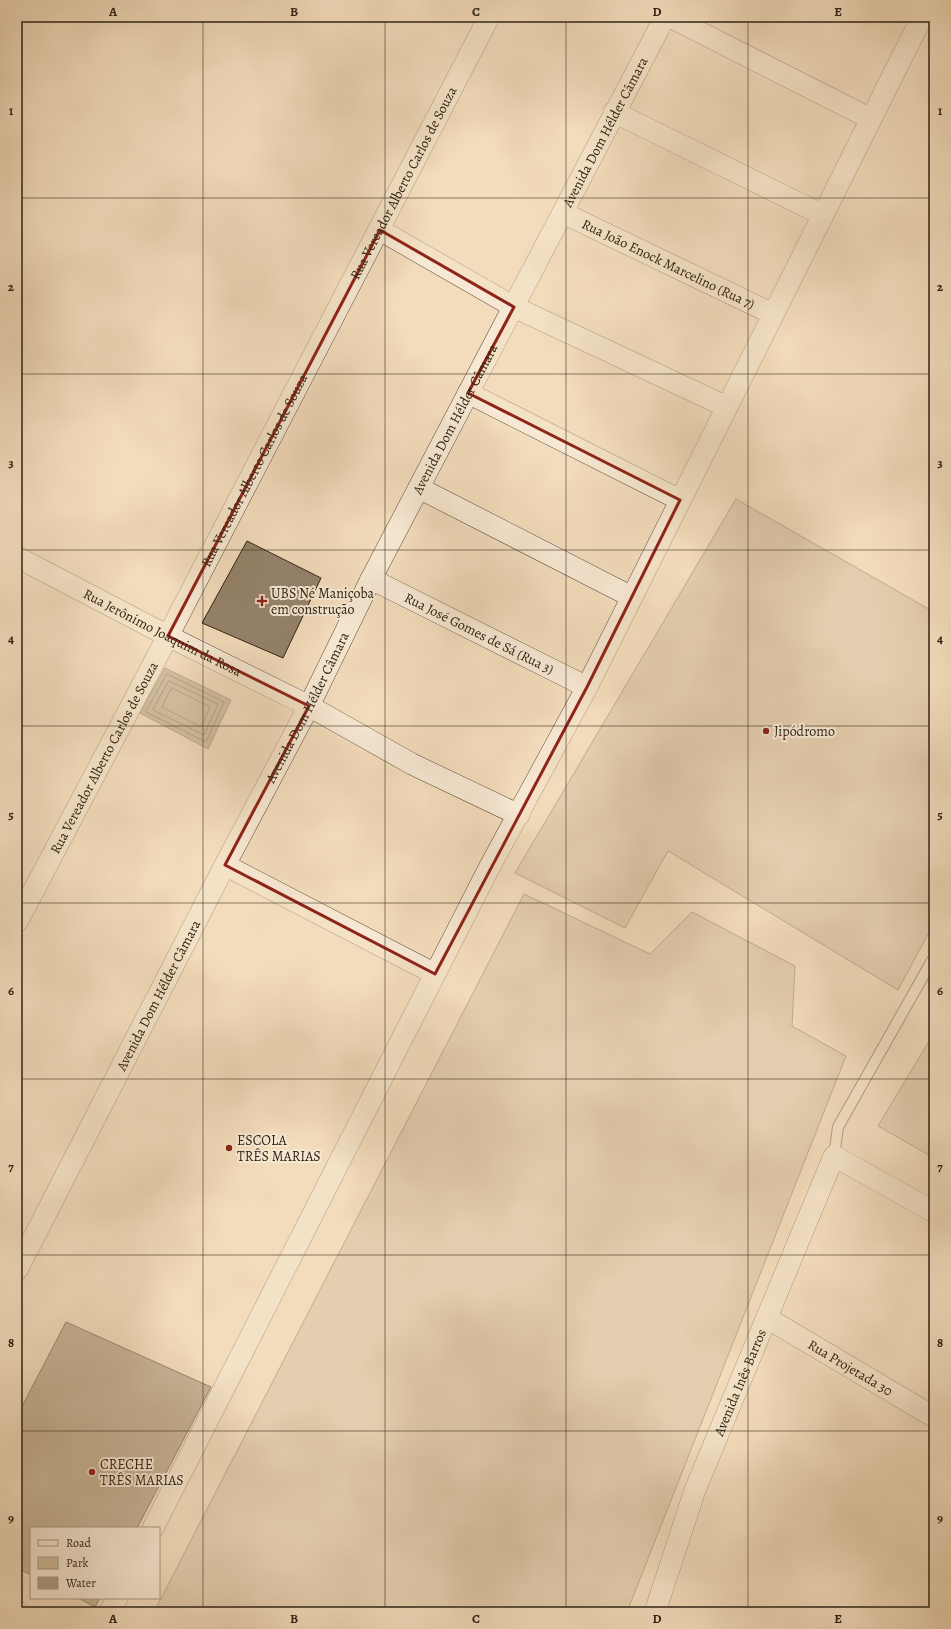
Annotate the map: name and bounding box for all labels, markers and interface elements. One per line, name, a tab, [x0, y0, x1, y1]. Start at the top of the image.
text: A	[108, 3, 118, 20]
text: B	[290, 3, 298, 20]
text: C	[472, 3, 480, 20]
text: D	[652, 3, 662, 20]
text: E	[834, 3, 842, 20]
street label: Avenida Dom Hélder Câmara	[558, 53, 653, 211]
street label: Rua Vereador Alberto Carlos de Souza	[346, 83, 462, 283]
text: 1	[9, 102, 14, 119]
text: 1	[938, 102, 943, 119]
street label: Rua João Enock Marcelino (Rua 7)	[579, 215, 758, 314]
text: 2	[8, 278, 15, 295]
text: 2	[937, 278, 944, 295]
street label: Avenida Dom Hélder Câmara	[408, 340, 503, 499]
street label: Rua Vereador Alberto Carlos de Souza	[196, 370, 312, 570]
text: 3	[8, 454, 14, 471]
text: 3	[937, 454, 943, 471]
street label: Rua Jerônimo Joaquim da Rosa	[80, 584, 245, 681]
place label: UBS Né Maniçoba em construção	[271, 584, 375, 619]
street label: Rua José Gomes de Sá (Rua 3)	[401, 588, 557, 679]
marker: UBS Né Maniçoba em construção	[256, 595, 268, 607]
street label: Avenida Dom Hélder Câmara	[261, 628, 354, 787]
text: 4	[8, 630, 14, 647]
text: 4	[937, 630, 943, 647]
street label: Rua Vereador Alberto Carlos de Souza	[46, 658, 163, 857]
place label: Jipódromo	[774, 722, 835, 741]
marker: Jipódromo	[761, 726, 771, 736]
text: 5	[8, 806, 14, 823]
text: 5	[937, 806, 943, 823]
street label: Avenida Dom Hélder Câmara	[112, 916, 205, 1075]
text: 6	[8, 982, 14, 999]
text: 6	[937, 982, 943, 999]
place label: ESCOLA TRÊS MARIAS	[237, 1131, 321, 1166]
marker: ESCOLA TRÊS MARIAS	[224, 1143, 234, 1153]
text: 7	[8, 1158, 14, 1175]
text: 7	[937, 1158, 943, 1175]
street label: Avenida Inês Barros	[709, 1326, 771, 1440]
text: 8	[8, 1334, 14, 1351]
text: 8	[937, 1334, 943, 1351]
street label: Rua Projetada 30	[804, 1335, 896, 1401]
place label: CRECHE TRÊS MARIAS	[100, 1455, 184, 1490]
marker: CRECHE TRÊS MARIAS	[87, 1467, 97, 1477]
text: 9	[8, 1510, 14, 1527]
text: 9	[937, 1510, 943, 1527]
legend	[30, 1527, 160, 1599]
text: Road	[66, 1535, 92, 1551]
text: Park	[66, 1555, 89, 1571]
text: Water	[65, 1575, 96, 1591]
text: A	[108, 1610, 118, 1627]
text: B	[290, 1610, 298, 1627]
text: C	[472, 1610, 480, 1627]
text: D	[652, 1610, 662, 1627]
text: E	[834, 1610, 842, 1627]

